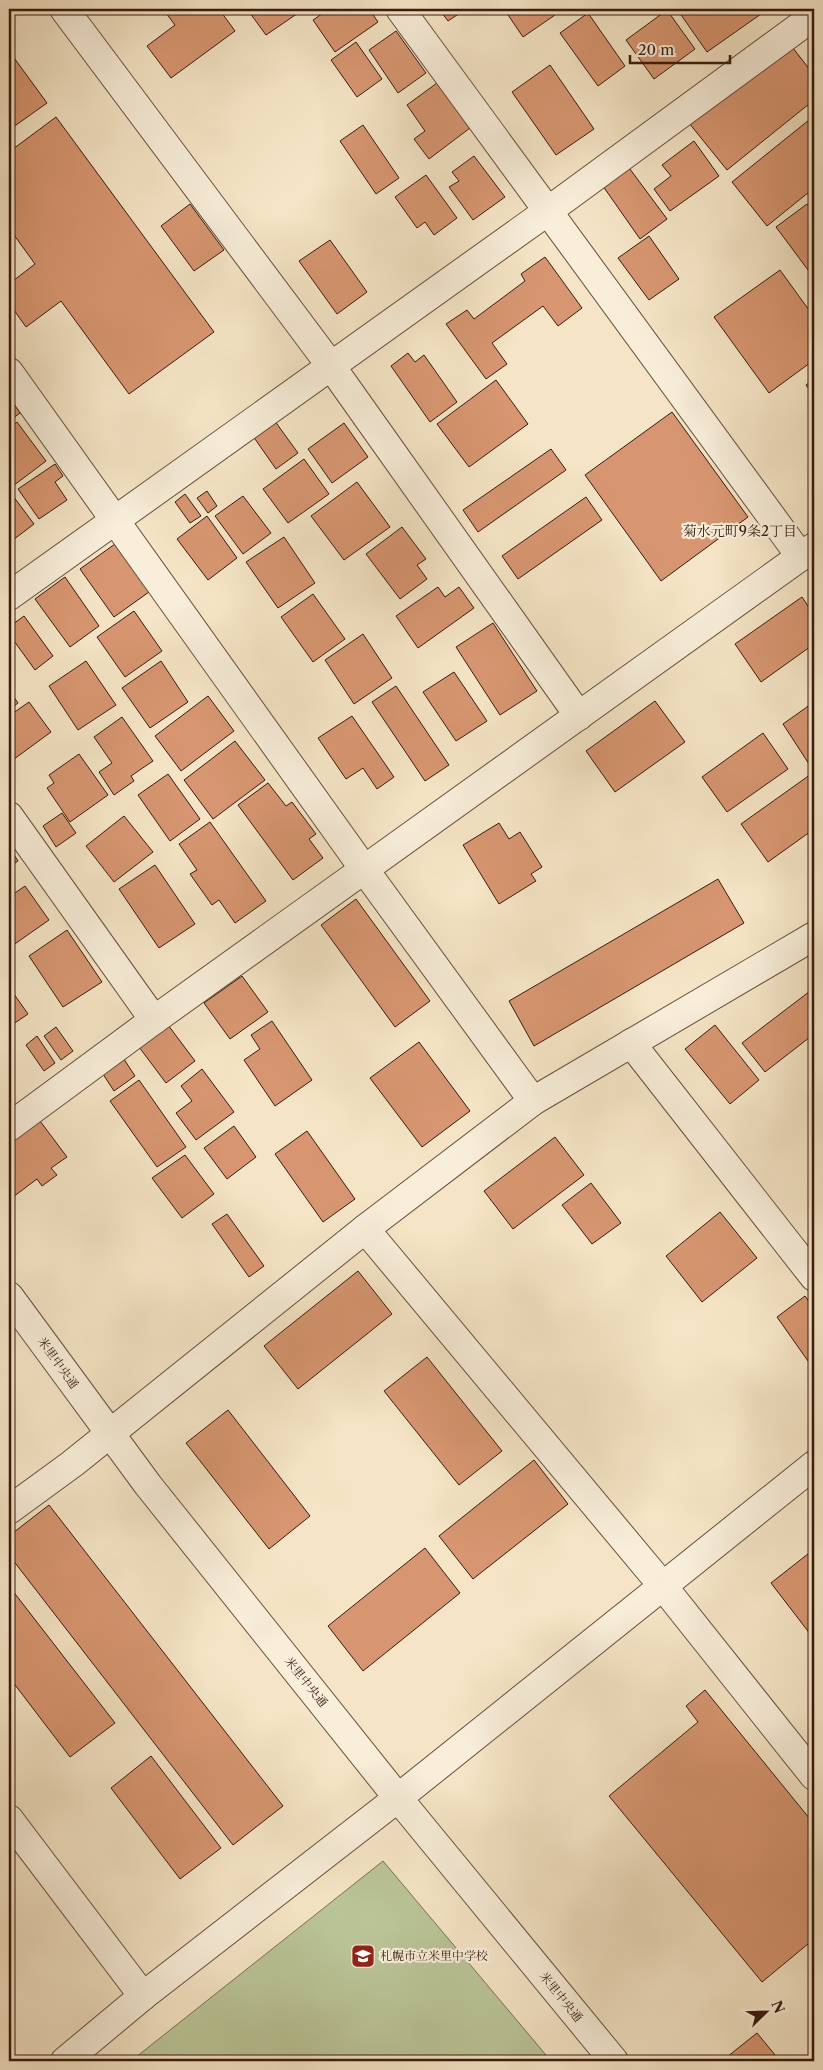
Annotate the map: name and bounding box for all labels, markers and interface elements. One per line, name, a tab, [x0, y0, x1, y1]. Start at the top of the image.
scale bar	[630, 32, 730, 64]
text: 20 m	[638, 40, 674, 59]
district label: 菊水元町9条2丁目	[683, 522, 797, 540]
street label: 米里中央通	[35, 1334, 82, 1391]
street label: 米里中央通	[282, 1654, 331, 1710]
school or university icon: 札幌市立米里中学校	[350, 1943, 376, 1969]
place label: 札幌市立米里中学校	[380, 1948, 488, 1963]
street label: 米里中央通	[537, 1969, 586, 2025]
north arrow	[740, 1988, 790, 2038]
text: N	[767, 1998, 789, 2016]

